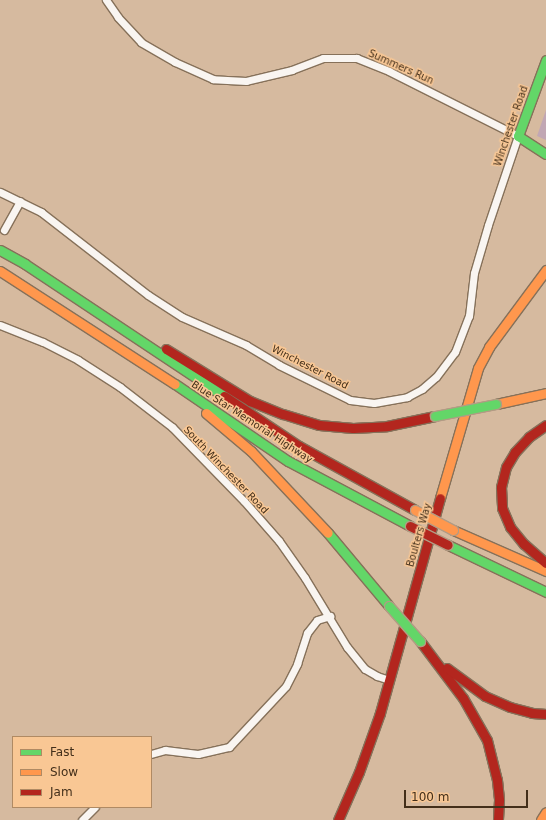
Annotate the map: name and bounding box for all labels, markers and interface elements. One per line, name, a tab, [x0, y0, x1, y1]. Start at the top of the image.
street label: Summers Run	[367, 47, 435, 87]
street label: Winchester Road	[492, 84, 530, 168]
street label: Winchester Road	[270, 342, 350, 392]
street label: Blue Star Memorial Highway	[189, 378, 315, 466]
street label: South Winchester Road	[181, 424, 271, 516]
street label: Boulters Way	[404, 502, 434, 568]
legend	[12, 736, 152, 808]
text: Fast	[50, 745, 74, 759]
text: Slow	[50, 765, 78, 779]
scale bar	[406, 782, 530, 808]
text: Jam	[50, 785, 73, 799]
text: 100 m	[411, 790, 449, 804]

